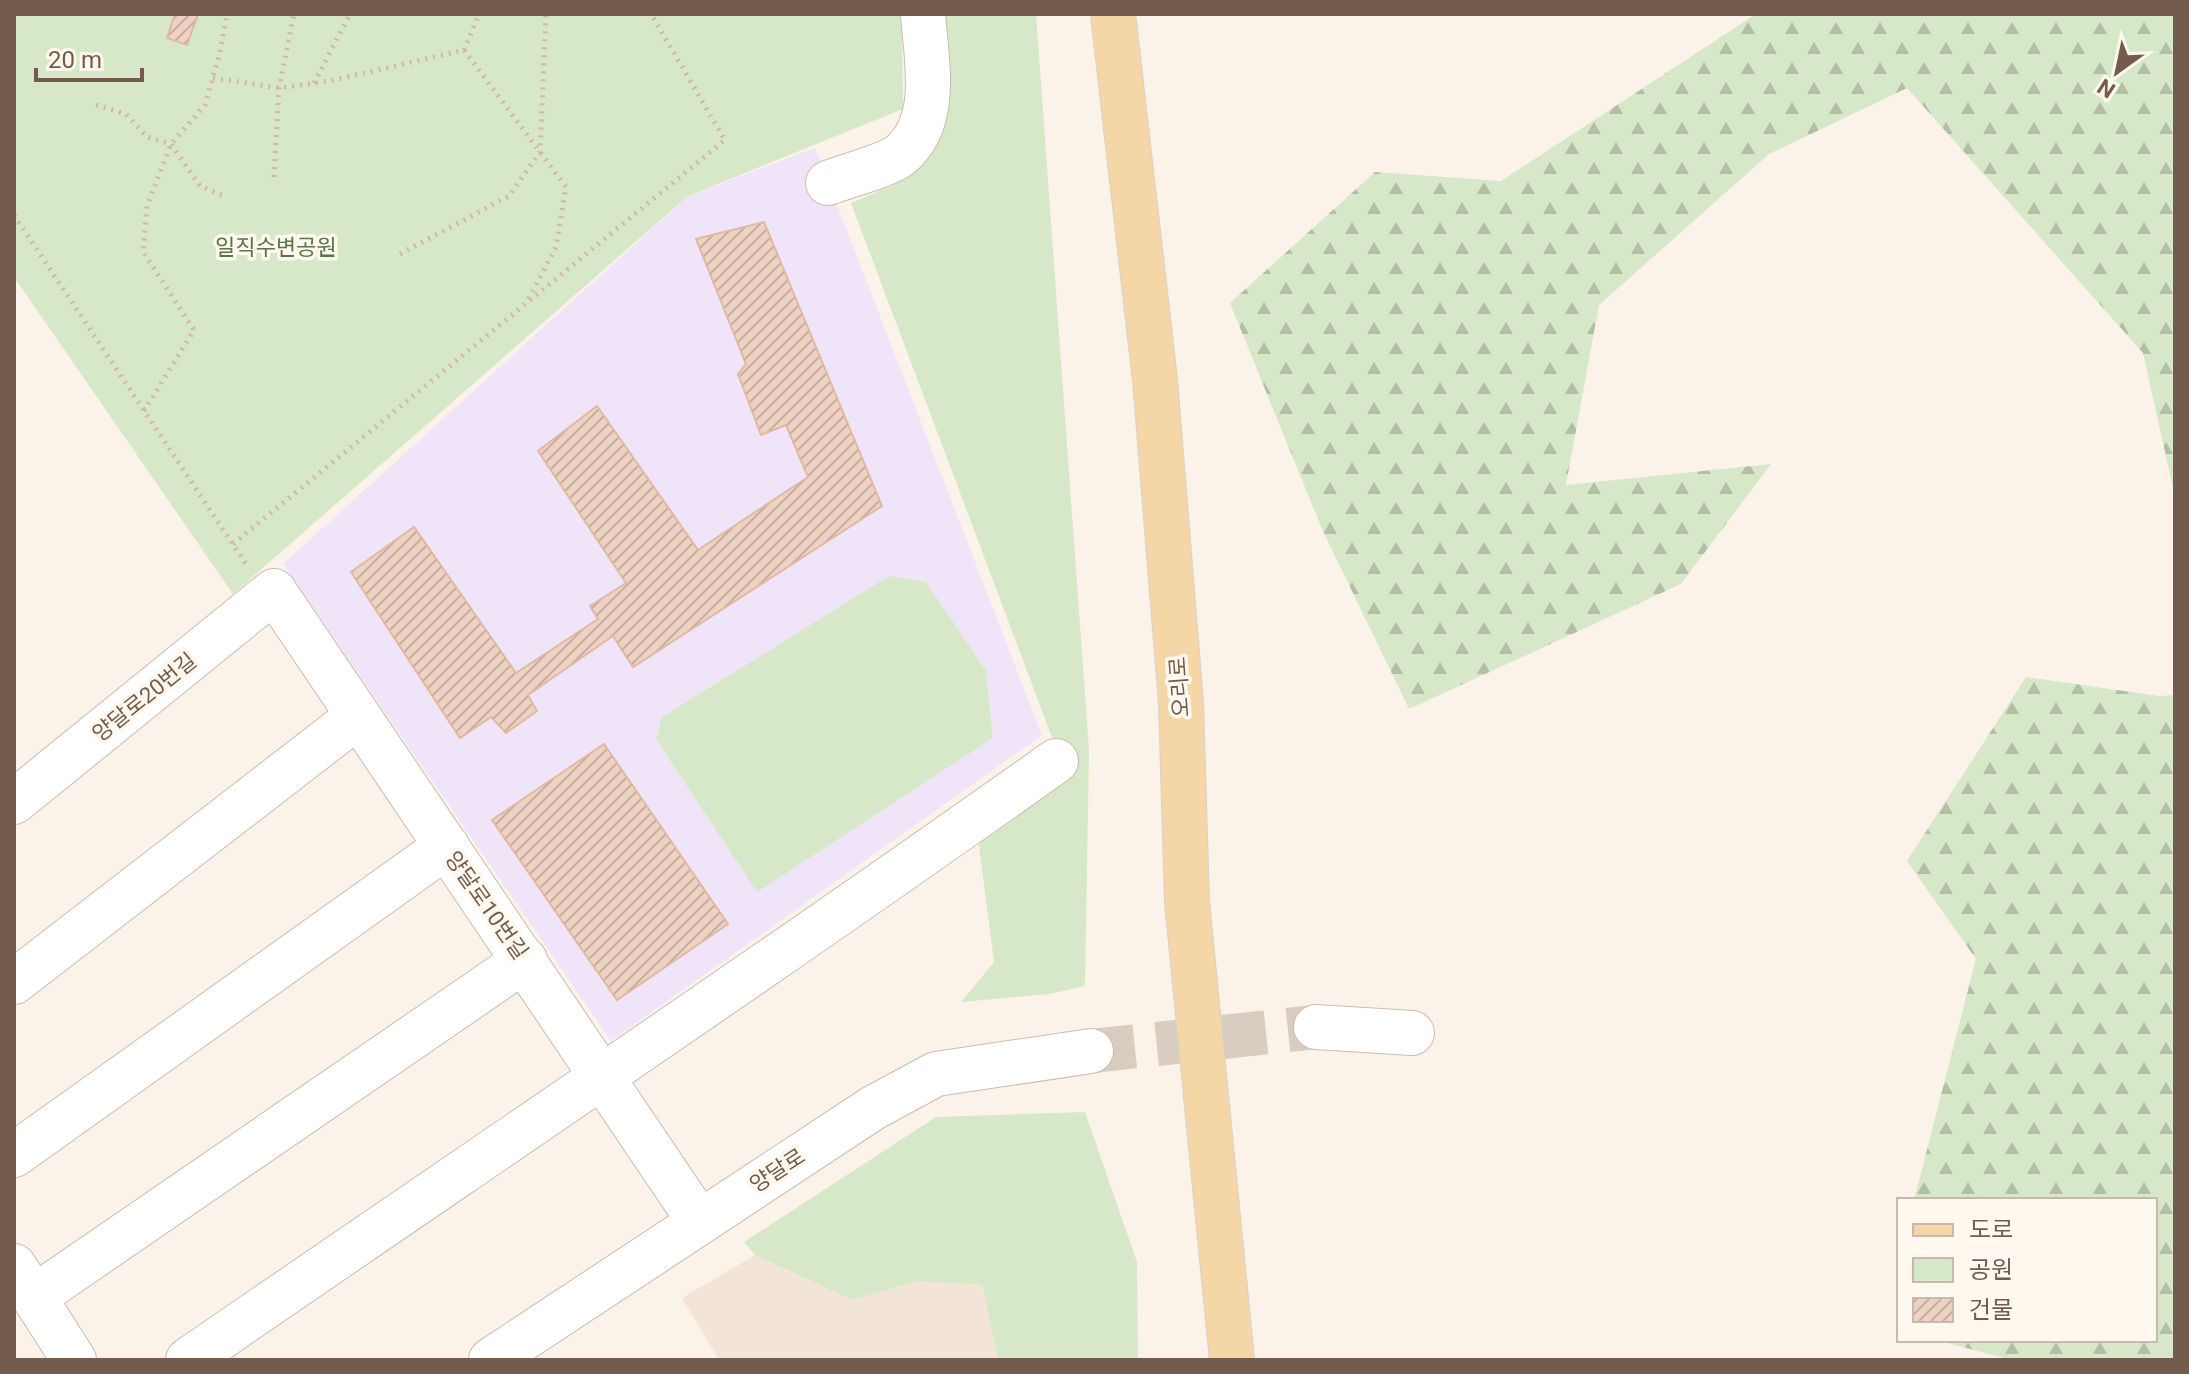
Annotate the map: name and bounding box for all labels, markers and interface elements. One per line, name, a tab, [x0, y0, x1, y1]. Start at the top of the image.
scale bar	[36, 32, 142, 82]
north arrow	[2077, 32, 2157, 112]
text: 20 m	[48, 46, 102, 74]
text: N	[2093, 74, 2120, 103]
park label: 일직수변공원	[215, 235, 337, 260]
street label: 양달로20번길	[88, 648, 201, 747]
street label: 오리로	[1165, 656, 1194, 718]
street label: 양달로10번길	[440, 847, 533, 964]
street label: 양달로	[745, 1143, 810, 1197]
legend	[1897, 1198, 2157, 1342]
text: 도로	[1969, 1216, 2013, 1244]
text: 공원	[1969, 1256, 2013, 1284]
text: 건물	[1969, 1296, 2013, 1324]

